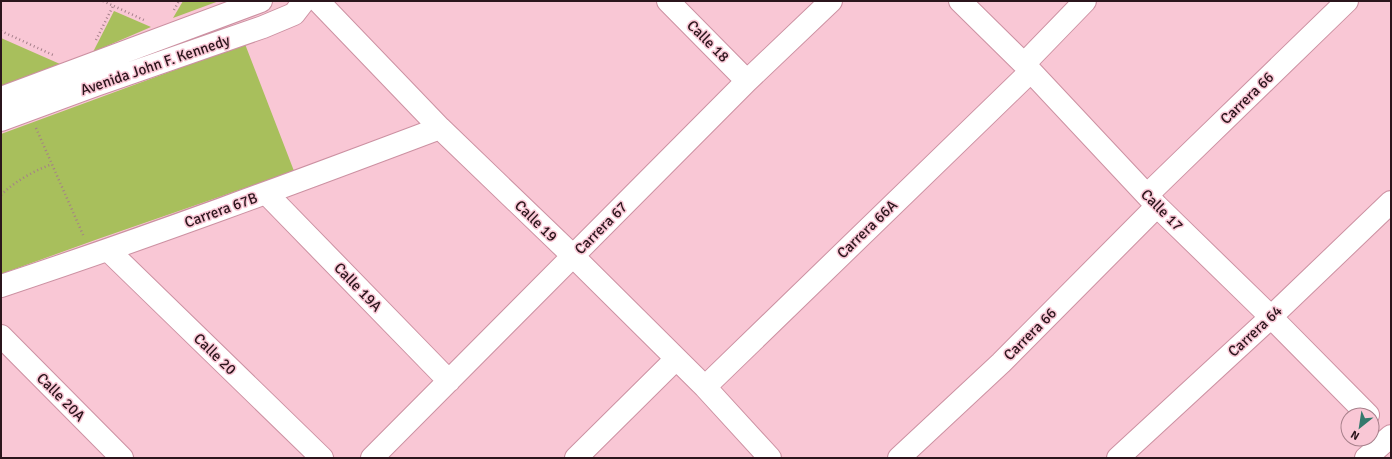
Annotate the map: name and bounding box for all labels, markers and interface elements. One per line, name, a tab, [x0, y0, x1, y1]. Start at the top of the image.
street label: Calle 18	[683, 16, 733, 66]
street label: Avenida John F. Kennedy	[78, 31, 232, 99]
street label: Carrera 66	[1217, 68, 1277, 128]
street label: Calle 17	[1137, 185, 1187, 235]
street label: Carrera 67B	[182, 188, 260, 232]
street label: Calle 19	[511, 196, 561, 246]
street label: Carrera 66A	[833, 196, 901, 262]
street label: Carrera 67	[571, 198, 631, 258]
street label: Calle 19A	[330, 259, 386, 315]
street label: Carrera 64	[1224, 301, 1286, 361]
street label: Carrera 66	[1000, 304, 1060, 364]
street label: Calle 20	[190, 329, 240, 379]
street label: Calle 20A	[33, 369, 89, 425]
north arrow	[1340, 407, 1380, 447]
text: N	[1349, 428, 1362, 443]

